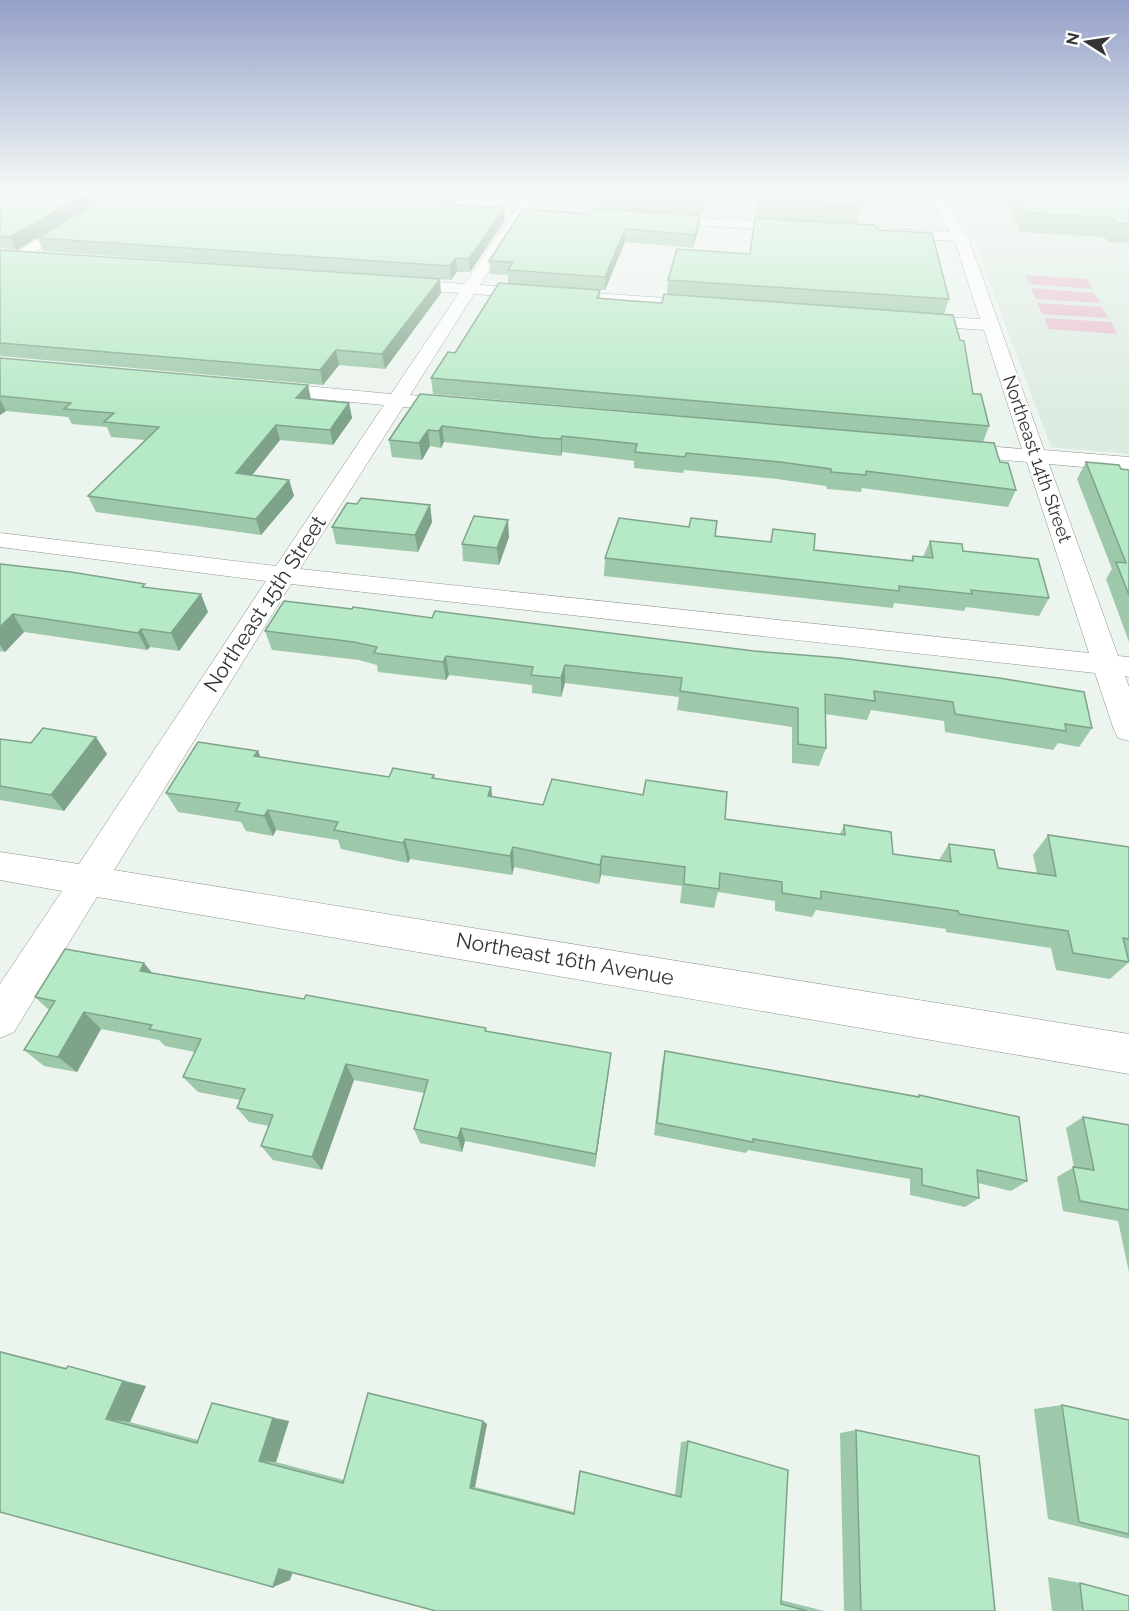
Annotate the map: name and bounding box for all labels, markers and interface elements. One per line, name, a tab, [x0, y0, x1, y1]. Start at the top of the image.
north arrow	[1057, 12, 1117, 72]
text: N	[1062, 31, 1083, 47]
street label: Northeast 14th Street	[999, 372, 1076, 545]
street label: Northeast 15th Street	[198, 511, 331, 696]
street label: Northeast 16th Avenue	[454, 927, 676, 990]

